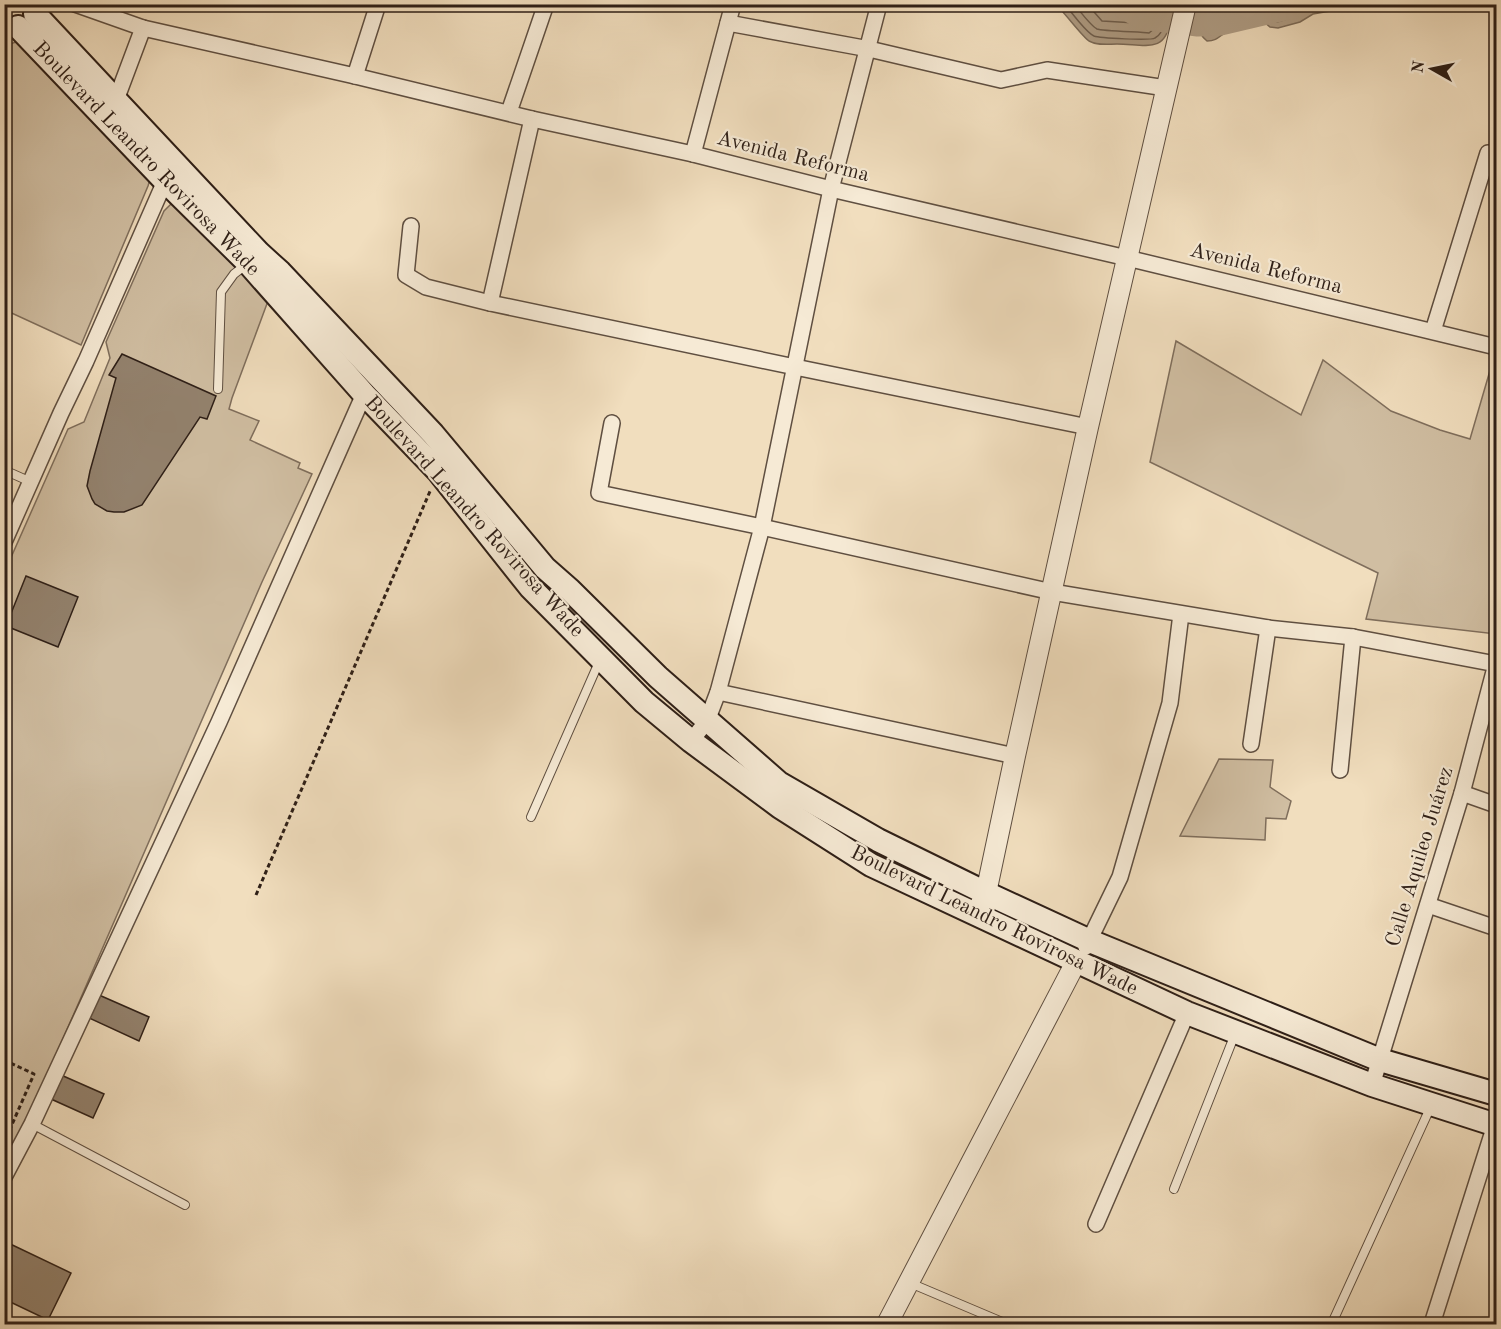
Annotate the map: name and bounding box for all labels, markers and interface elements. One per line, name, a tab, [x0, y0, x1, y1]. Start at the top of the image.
street label: Boulevard Leandro Rovirosa Wade	[28, 38, 264, 280]
north arrow	[1402, 39, 1462, 99]
text: N	[1410, 59, 1428, 74]
street label: Avenida Reforma	[715, 128, 871, 186]
street label: Avenida Reforma	[1188, 240, 1344, 298]
street label: Boulevard Leandro Rovirosa Wade	[360, 392, 588, 642]
street label: Calle Aquileo Juárez	[1383, 765, 1457, 949]
street label: Boulevard Leandro Rovirosa Wade	[847, 842, 1141, 1000]

